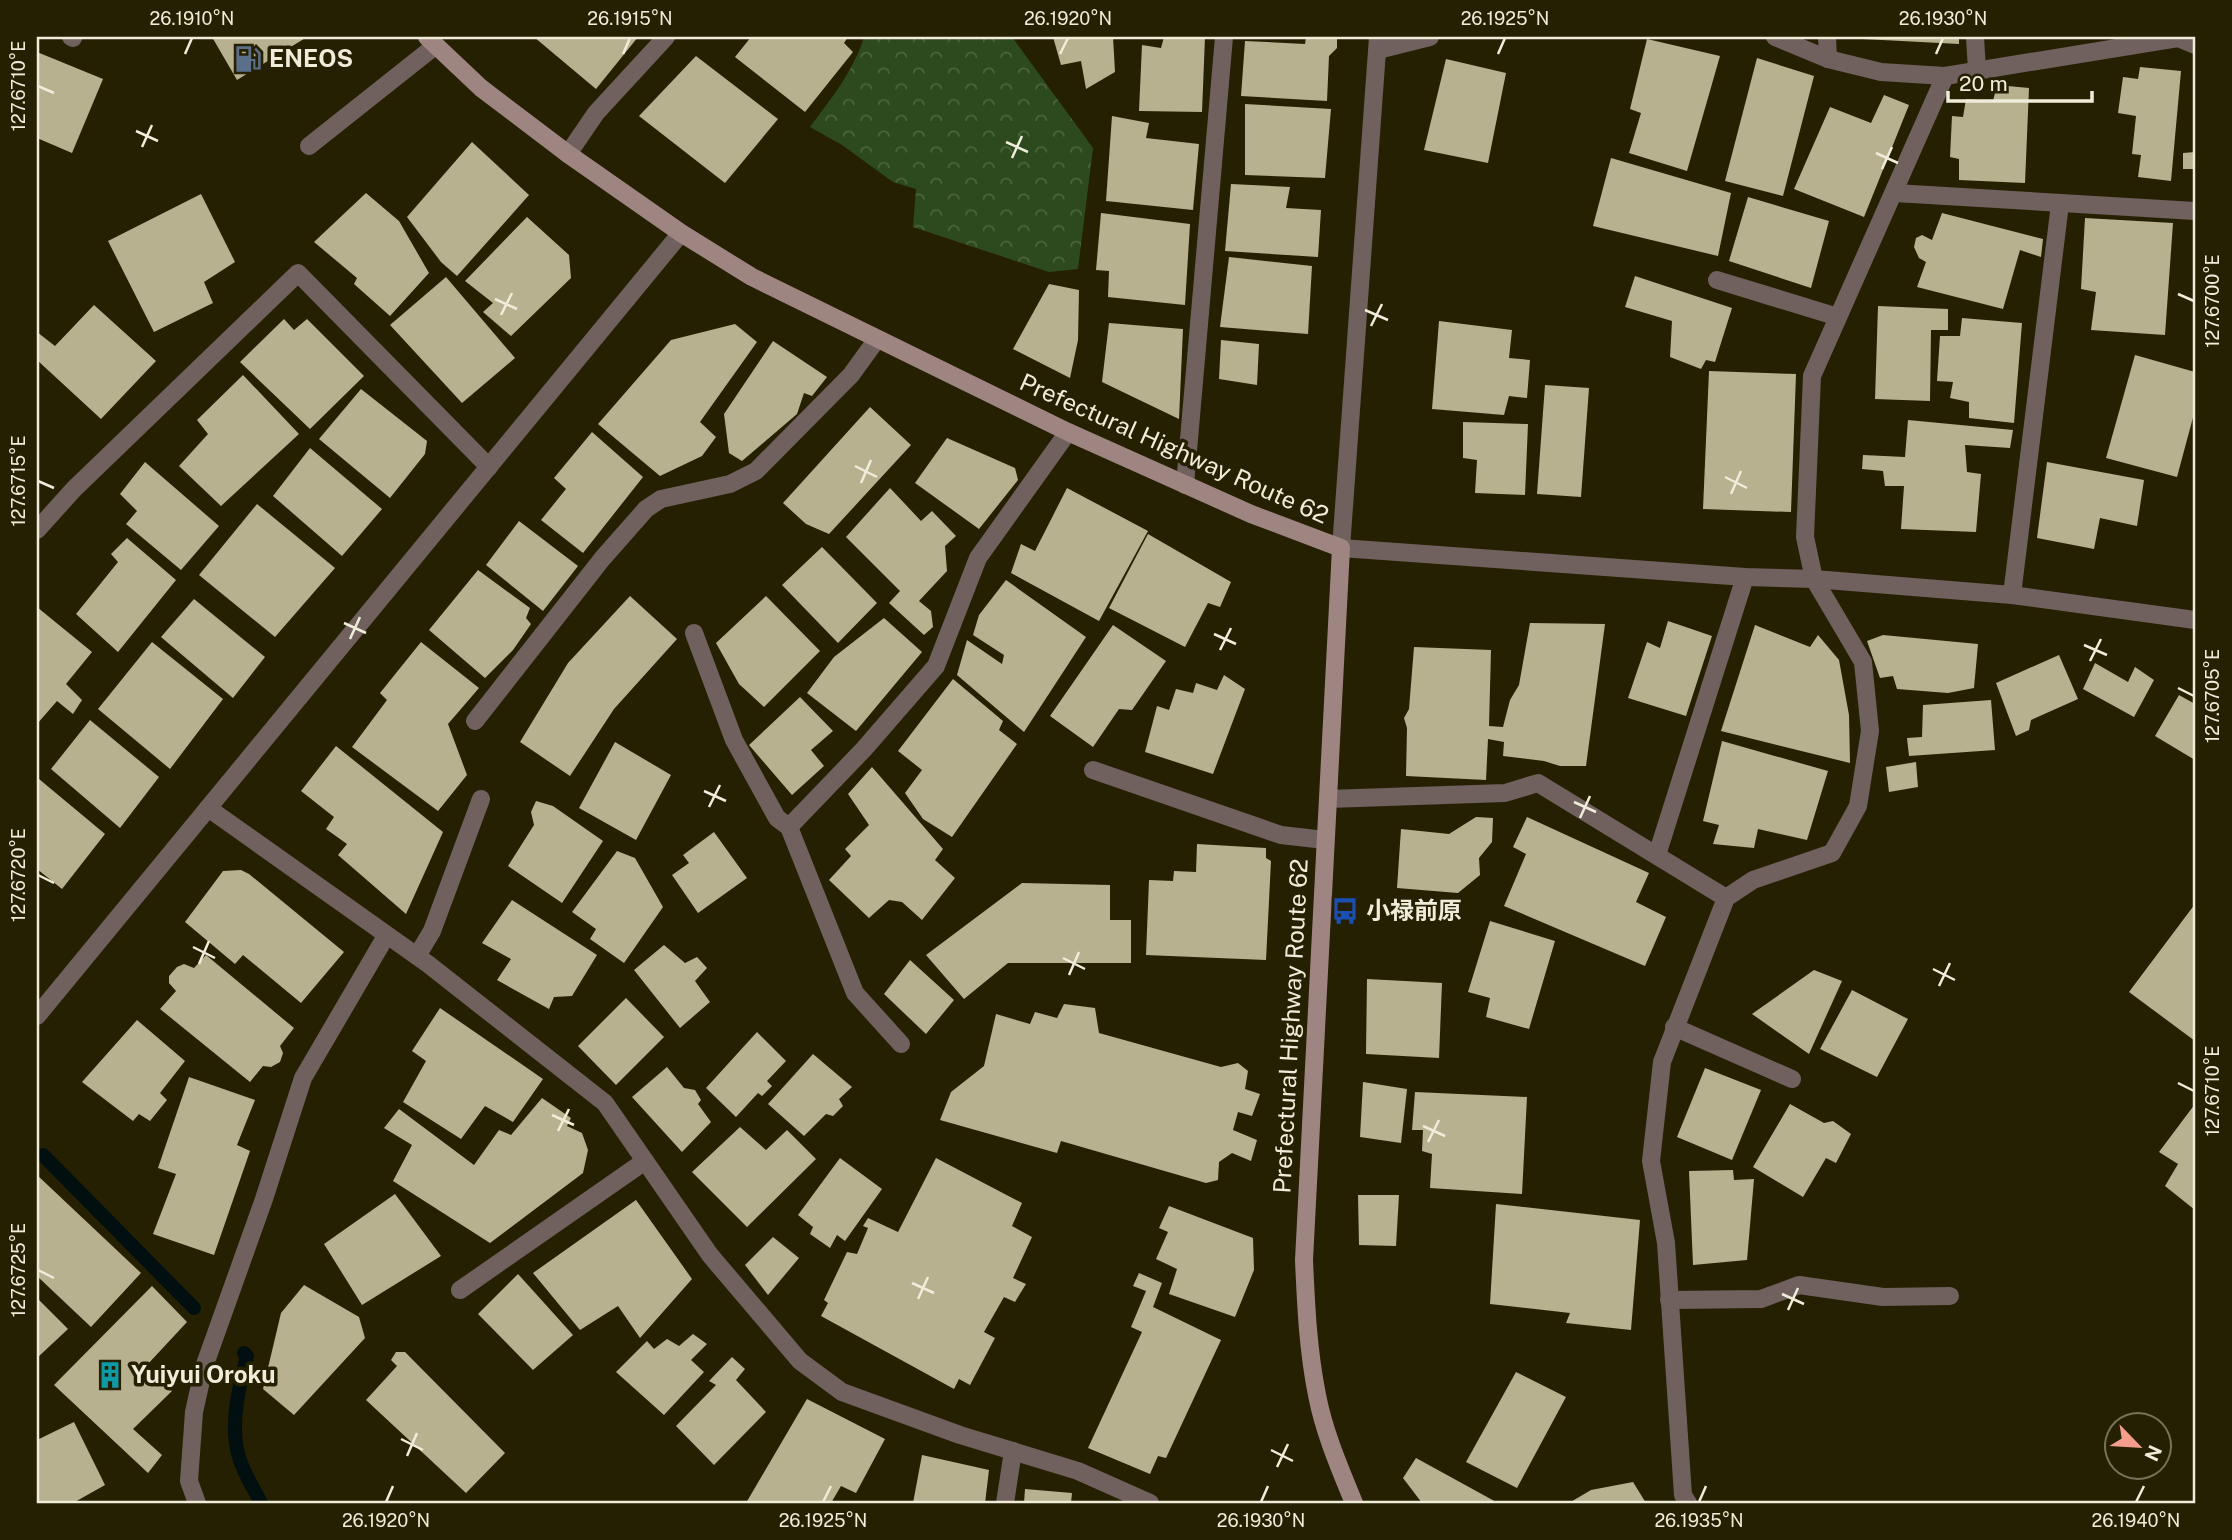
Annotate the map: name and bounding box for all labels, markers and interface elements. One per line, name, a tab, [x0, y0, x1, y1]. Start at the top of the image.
text: 26.1910°N	[150, 8, 234, 29]
text: 26.1915°N	[587, 8, 673, 29]
text: 26.1920°N	[1024, 8, 1112, 29]
text: 26.1925°N	[1461, 8, 1549, 29]
text: 26.1930°N	[1899, 8, 1987, 29]
text: 127.6710°E	[8, 41, 29, 131]
fuel station icon: ENEOS	[233, 44, 263, 74]
place label: ENEOS	[269, 44, 353, 72]
scale bar	[1948, 60, 2092, 104]
text: 20 m	[1959, 71, 2008, 96]
text: 127.6700°E	[2202, 254, 2223, 348]
street label: Prefectural Highway Route 62	[1016, 367, 1333, 529]
text: 127.6715°E	[8, 435, 29, 527]
text: 127.6705°E	[2202, 649, 2223, 743]
text: 127.6720°E	[8, 828, 29, 922]
street label: Prefectural Highway Route 62	[1267, 858, 1313, 1194]
bus stop icon: 小禄前原	[1330, 896, 1360, 926]
place label: 小禄前原	[1366, 896, 1462, 924]
text: 127.6710°E	[2202, 1046, 2223, 1136]
text: 127.6725°E	[8, 1223, 29, 1317]
building icon: Yuiyui Oroku	[95, 1360, 125, 1390]
place label: Yuiyui Oroku	[131, 1360, 276, 1388]
north arrow	[2102, 1410, 2172, 1480]
text: N	[2140, 1442, 2167, 1465]
text: 26.1920°N	[342, 1510, 430, 1531]
text: 26.1925°N	[779, 1510, 867, 1531]
text: 26.1930°N	[1217, 1510, 1305, 1531]
text: 26.1935°N	[1654, 1510, 1744, 1531]
text: 26.1940°N	[2092, 1510, 2180, 1531]

